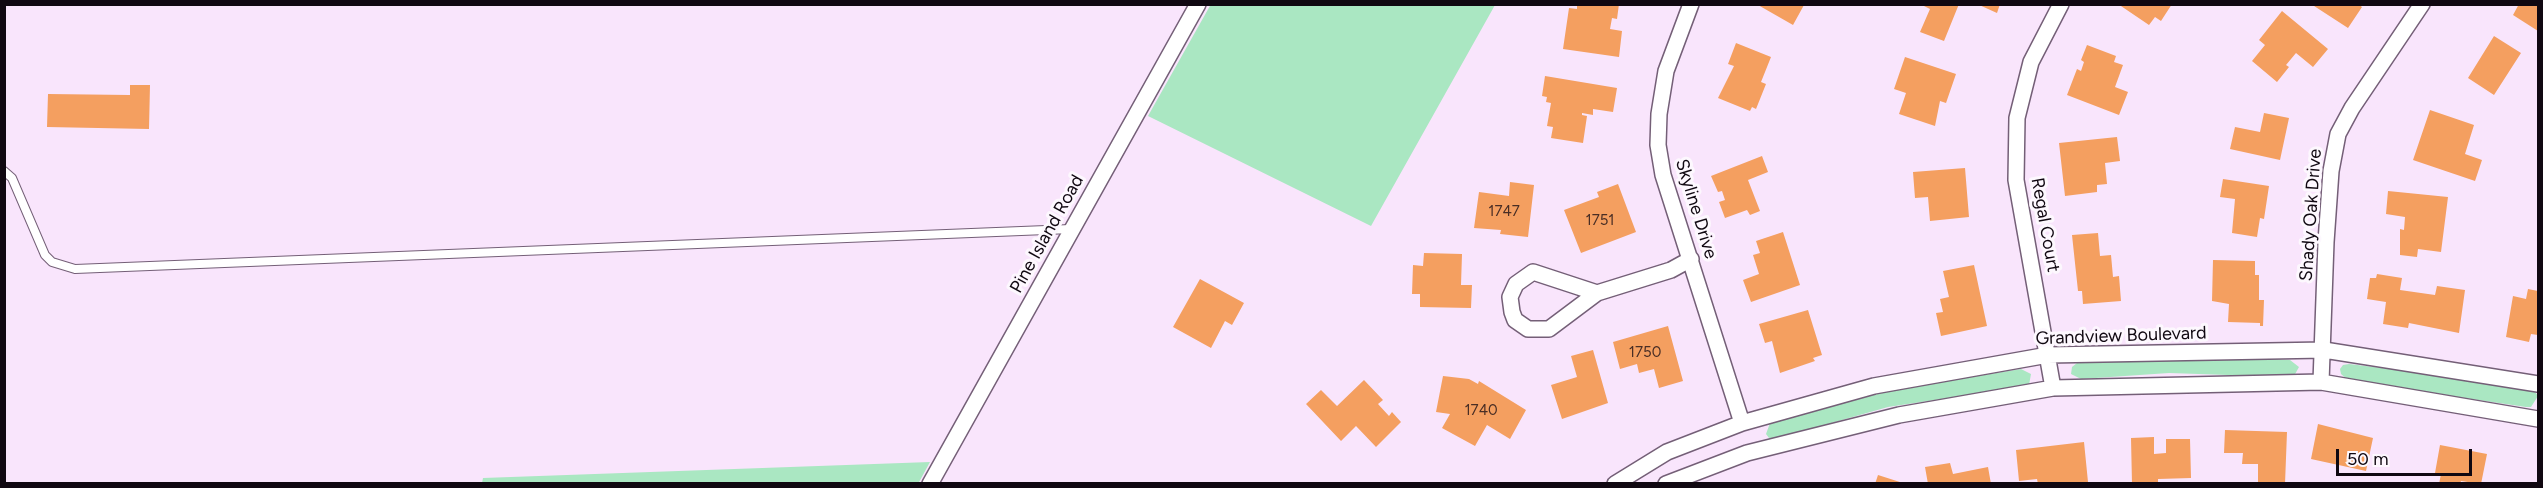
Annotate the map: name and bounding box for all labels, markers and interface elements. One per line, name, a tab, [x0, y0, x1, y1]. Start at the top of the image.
street label: Shady Oak Drive	[2296, 148, 2326, 282]
street label: Skyline Drive	[1671, 156, 1721, 262]
street label: Pine Island Road	[1006, 171, 1088, 297]
street label: Regal Court	[2026, 176, 2064, 274]
house number: 1747	[1488, 203, 1520, 221]
house number: 1751	[1585, 212, 1615, 230]
street label: Grandview Boulevard	[2035, 322, 2207, 350]
house number: 1750	[1629, 344, 1661, 362]
house number: 1740	[1464, 402, 1498, 420]
scale bar	[2339, 437, 2476, 475]
text: 50 m	[2347, 448, 2389, 470]

